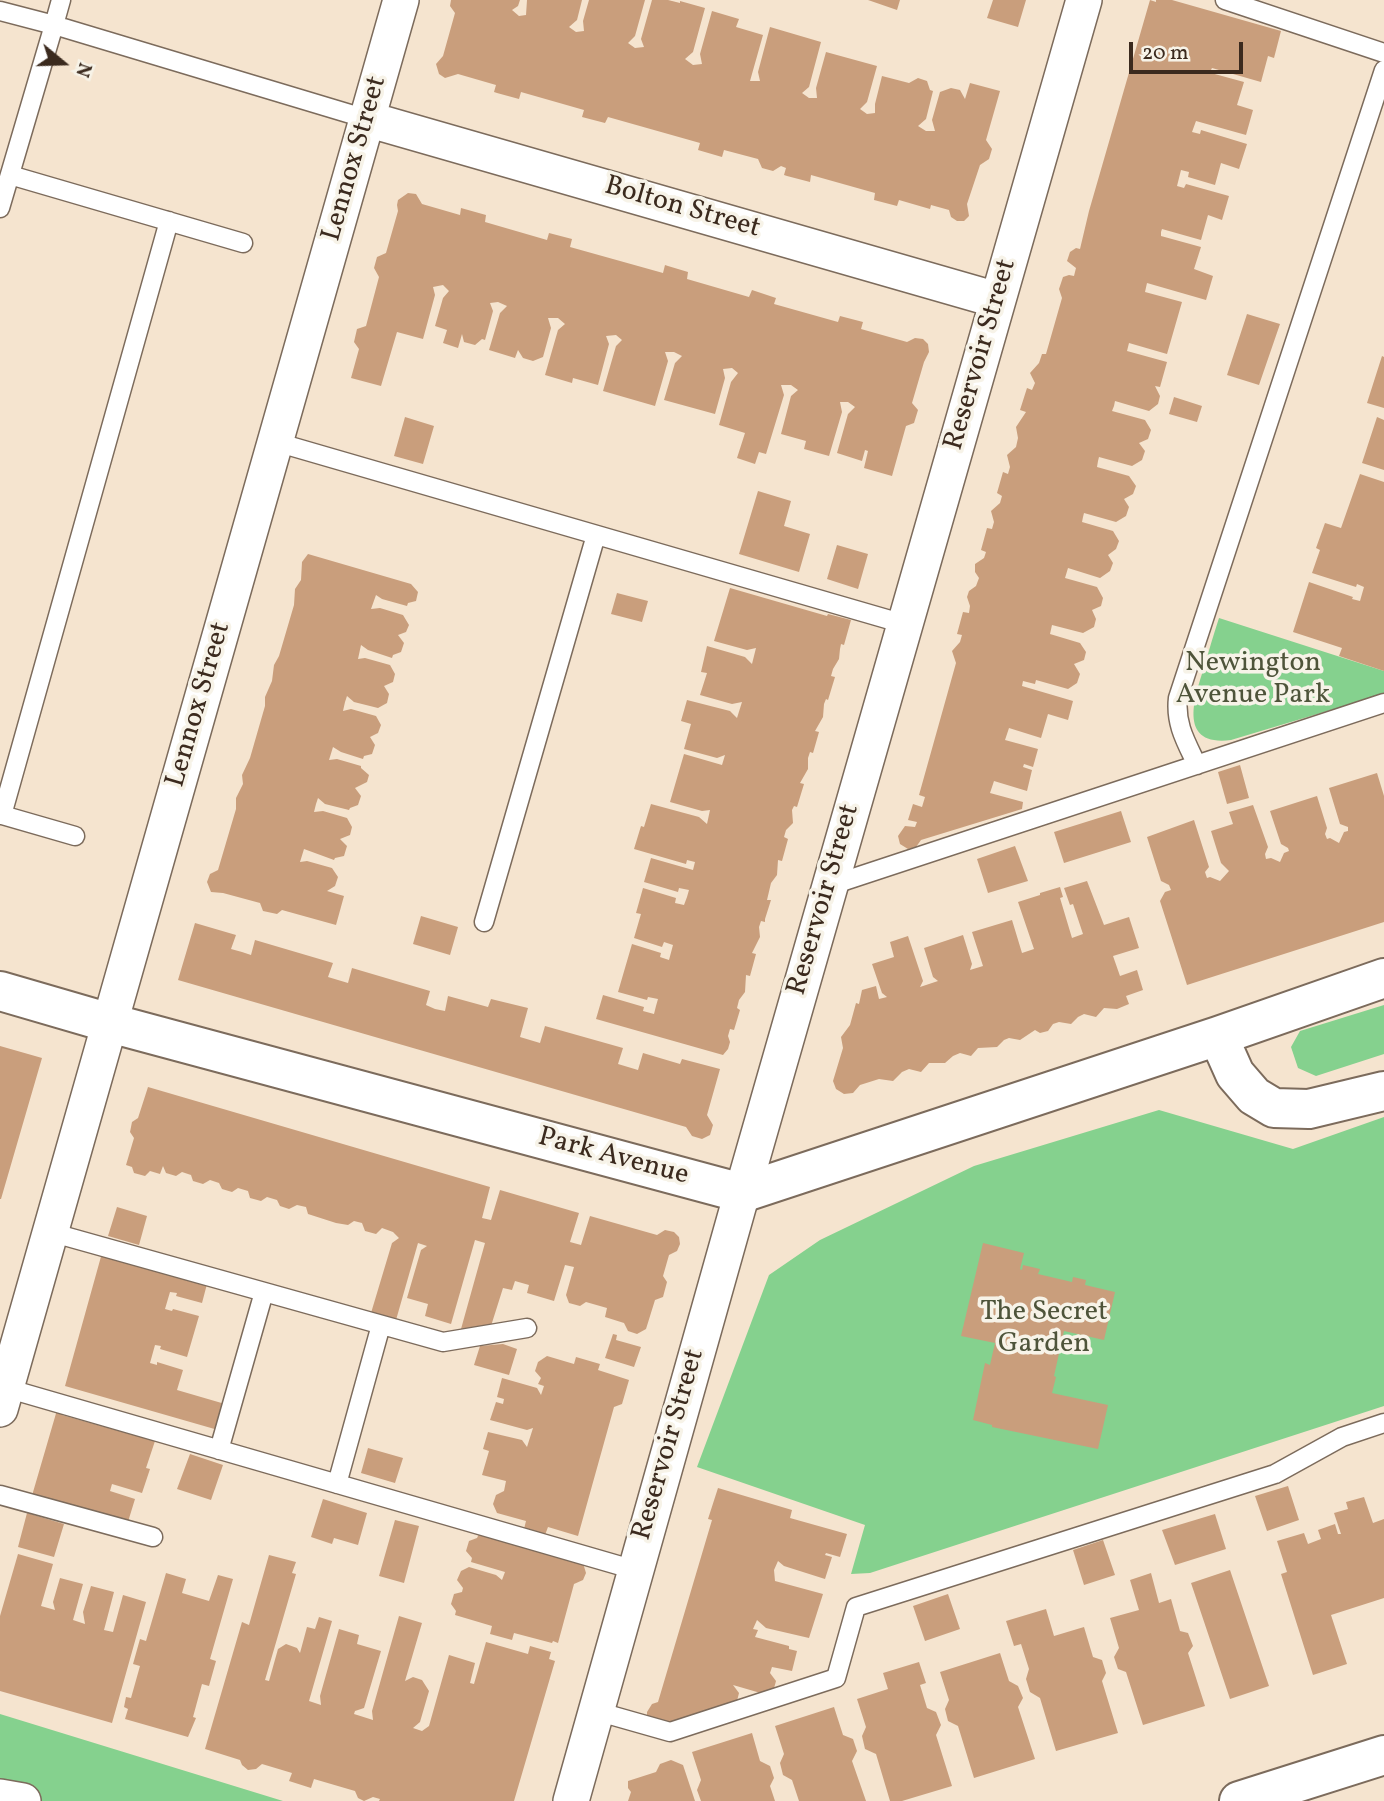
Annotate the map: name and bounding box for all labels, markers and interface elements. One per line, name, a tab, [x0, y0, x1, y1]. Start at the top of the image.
north arrow	[28, 28, 98, 98]
scale bar	[1132, 28, 1246, 72]
text: 20 m	[1142, 39, 1188, 68]
text: N	[68, 59, 97, 81]
street label: Lennox Street	[316, 73, 396, 245]
street label: Bolton Street	[600, 171, 764, 247]
street label: Reservoir Street	[939, 255, 1025, 455]
street label: Lennox Street	[160, 619, 240, 791]
park label: Newington Avenue Park	[1176, 648, 1330, 714]
street label: Reservoir Street	[782, 800, 868, 1000]
street label: Park Avenue	[534, 1122, 692, 1194]
park label: The Secret Garden	[980, 1297, 1108, 1363]
street label: Reservoir Street	[627, 1345, 713, 1545]

